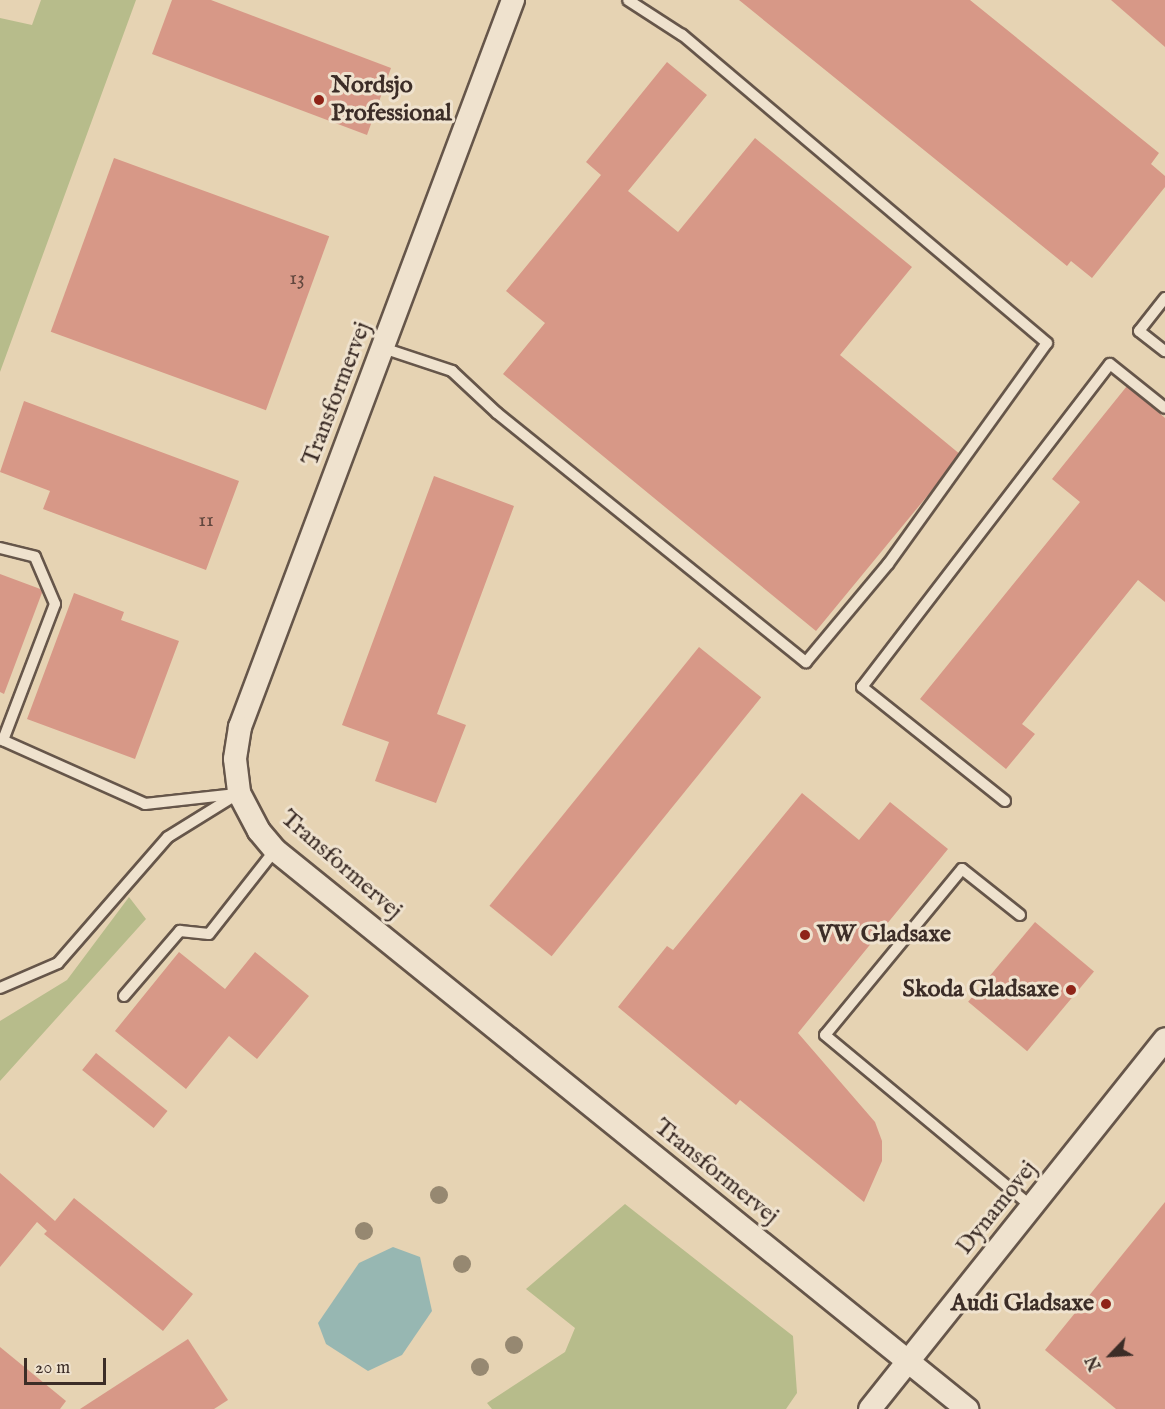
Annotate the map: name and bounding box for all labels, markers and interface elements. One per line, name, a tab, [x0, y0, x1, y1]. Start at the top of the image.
place label: Nordsjo Professional	[331, 72, 452, 128]
marker: Nordsjo Professional	[312, 93, 326, 107]
house number: 13	[289, 266, 305, 292]
street label: Transformervej	[296, 318, 378, 470]
house number: 11	[198, 508, 214, 534]
street label: Transformervej	[274, 804, 408, 926]
place label: VW Gladsaxe	[817, 921, 951, 949]
marker: VW Gladsaxe	[798, 928, 812, 942]
place label: Skoda Gladsaxe	[903, 976, 1059, 1004]
marker: Skoda Gladsaxe	[1064, 983, 1078, 997]
street label: Transformervej	[648, 1113, 784, 1231]
street label: Dynamovej	[950, 1155, 1044, 1261]
place label: Audi Gladsaxe	[951, 1290, 1094, 1318]
marker: Audi Gladsaxe	[1099, 1297, 1113, 1311]
north arrow	[1081, 1325, 1141, 1385]
scale bar	[27, 1346, 110, 1384]
text: N	[1083, 1352, 1107, 1373]
text: 20 m	[35, 1357, 70, 1380]

